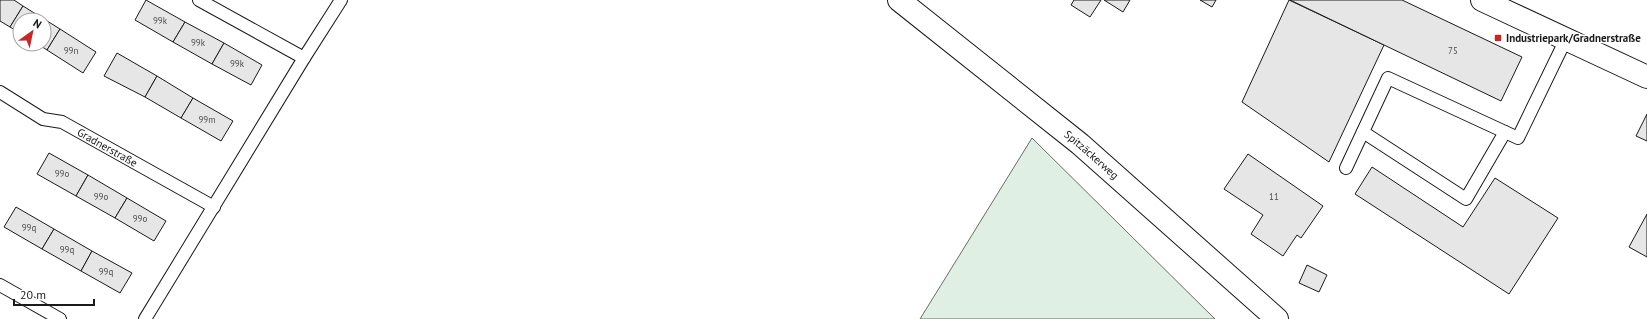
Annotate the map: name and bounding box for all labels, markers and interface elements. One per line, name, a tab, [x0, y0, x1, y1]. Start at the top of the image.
north arrow	[12, 12, 52, 52]
house number: 99k	[153, 15, 168, 26]
text: N	[31, 16, 44, 31]
place label: Industriepark/Gradnerstraße	[1506, 31, 1641, 45]
marker: Industriepark/Gradnerstraße	[1493, 33, 1503, 43]
house number: 99k	[191, 37, 206, 48]
house number: 99n	[64, 45, 78, 56]
house number: 75	[1448, 45, 1458, 56]
house number: 99k	[230, 58, 245, 69]
house number: 99m	[198, 114, 216, 125]
street label: Gradnerstraße	[75, 125, 140, 170]
street label: Spitzäckerweg	[1061, 127, 1122, 182]
house number: 99o	[55, 168, 69, 179]
house number: 99o	[94, 191, 108, 202]
house number: 11	[1269, 191, 1279, 202]
house number: 99o	[133, 213, 147, 224]
house number: 99q	[22, 222, 36, 233]
house number: 99q	[60, 244, 74, 255]
house number: 99q	[99, 266, 113, 277]
scale bar	[14, 281, 94, 307]
text: 20 m	[20, 287, 46, 302]

